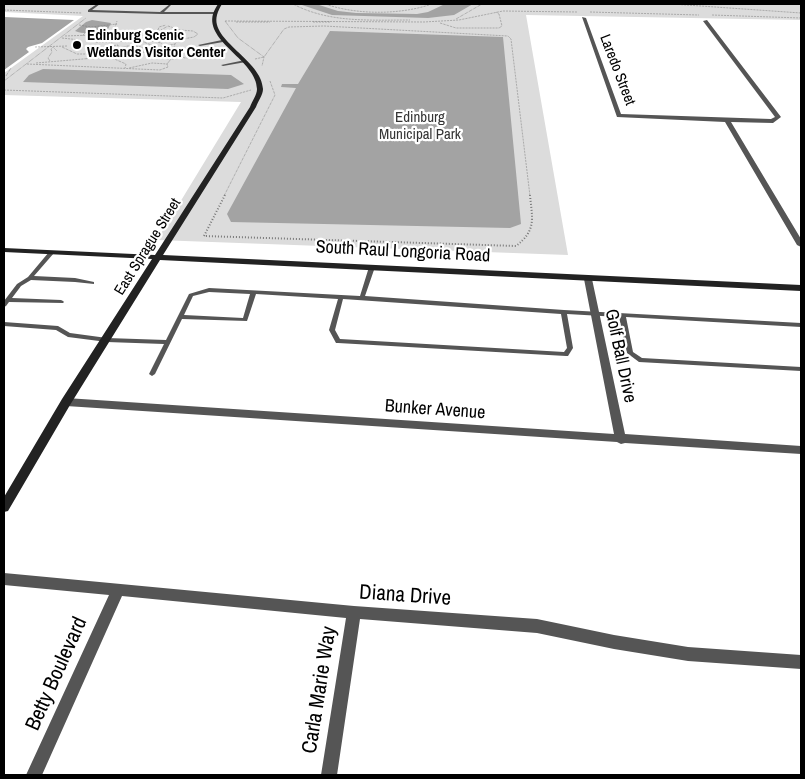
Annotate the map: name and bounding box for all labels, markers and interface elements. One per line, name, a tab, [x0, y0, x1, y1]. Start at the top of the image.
place label: Edinburg Scenic Wetlands Visitor Center	[87, 27, 225, 62]
street label: Laredo Street	[595, 32, 639, 108]
marker: Edinburg Scenic Wetlands Visitor Center	[71, 39, 83, 51]
park label: Edinburg Municipal Park	[379, 109, 461, 144]
street label: East Sprague Street	[111, 195, 185, 299]
street label: South Raul Longoria Road	[315, 237, 491, 267]
street label: Golf Ball Drive	[600, 307, 640, 405]
street label: Bunker Avenue	[384, 396, 486, 424]
street label: Diana Drive	[358, 580, 452, 612]
street label: Betty Boulevard	[21, 613, 93, 735]
street label: Carla Marie Way	[298, 625, 342, 755]

